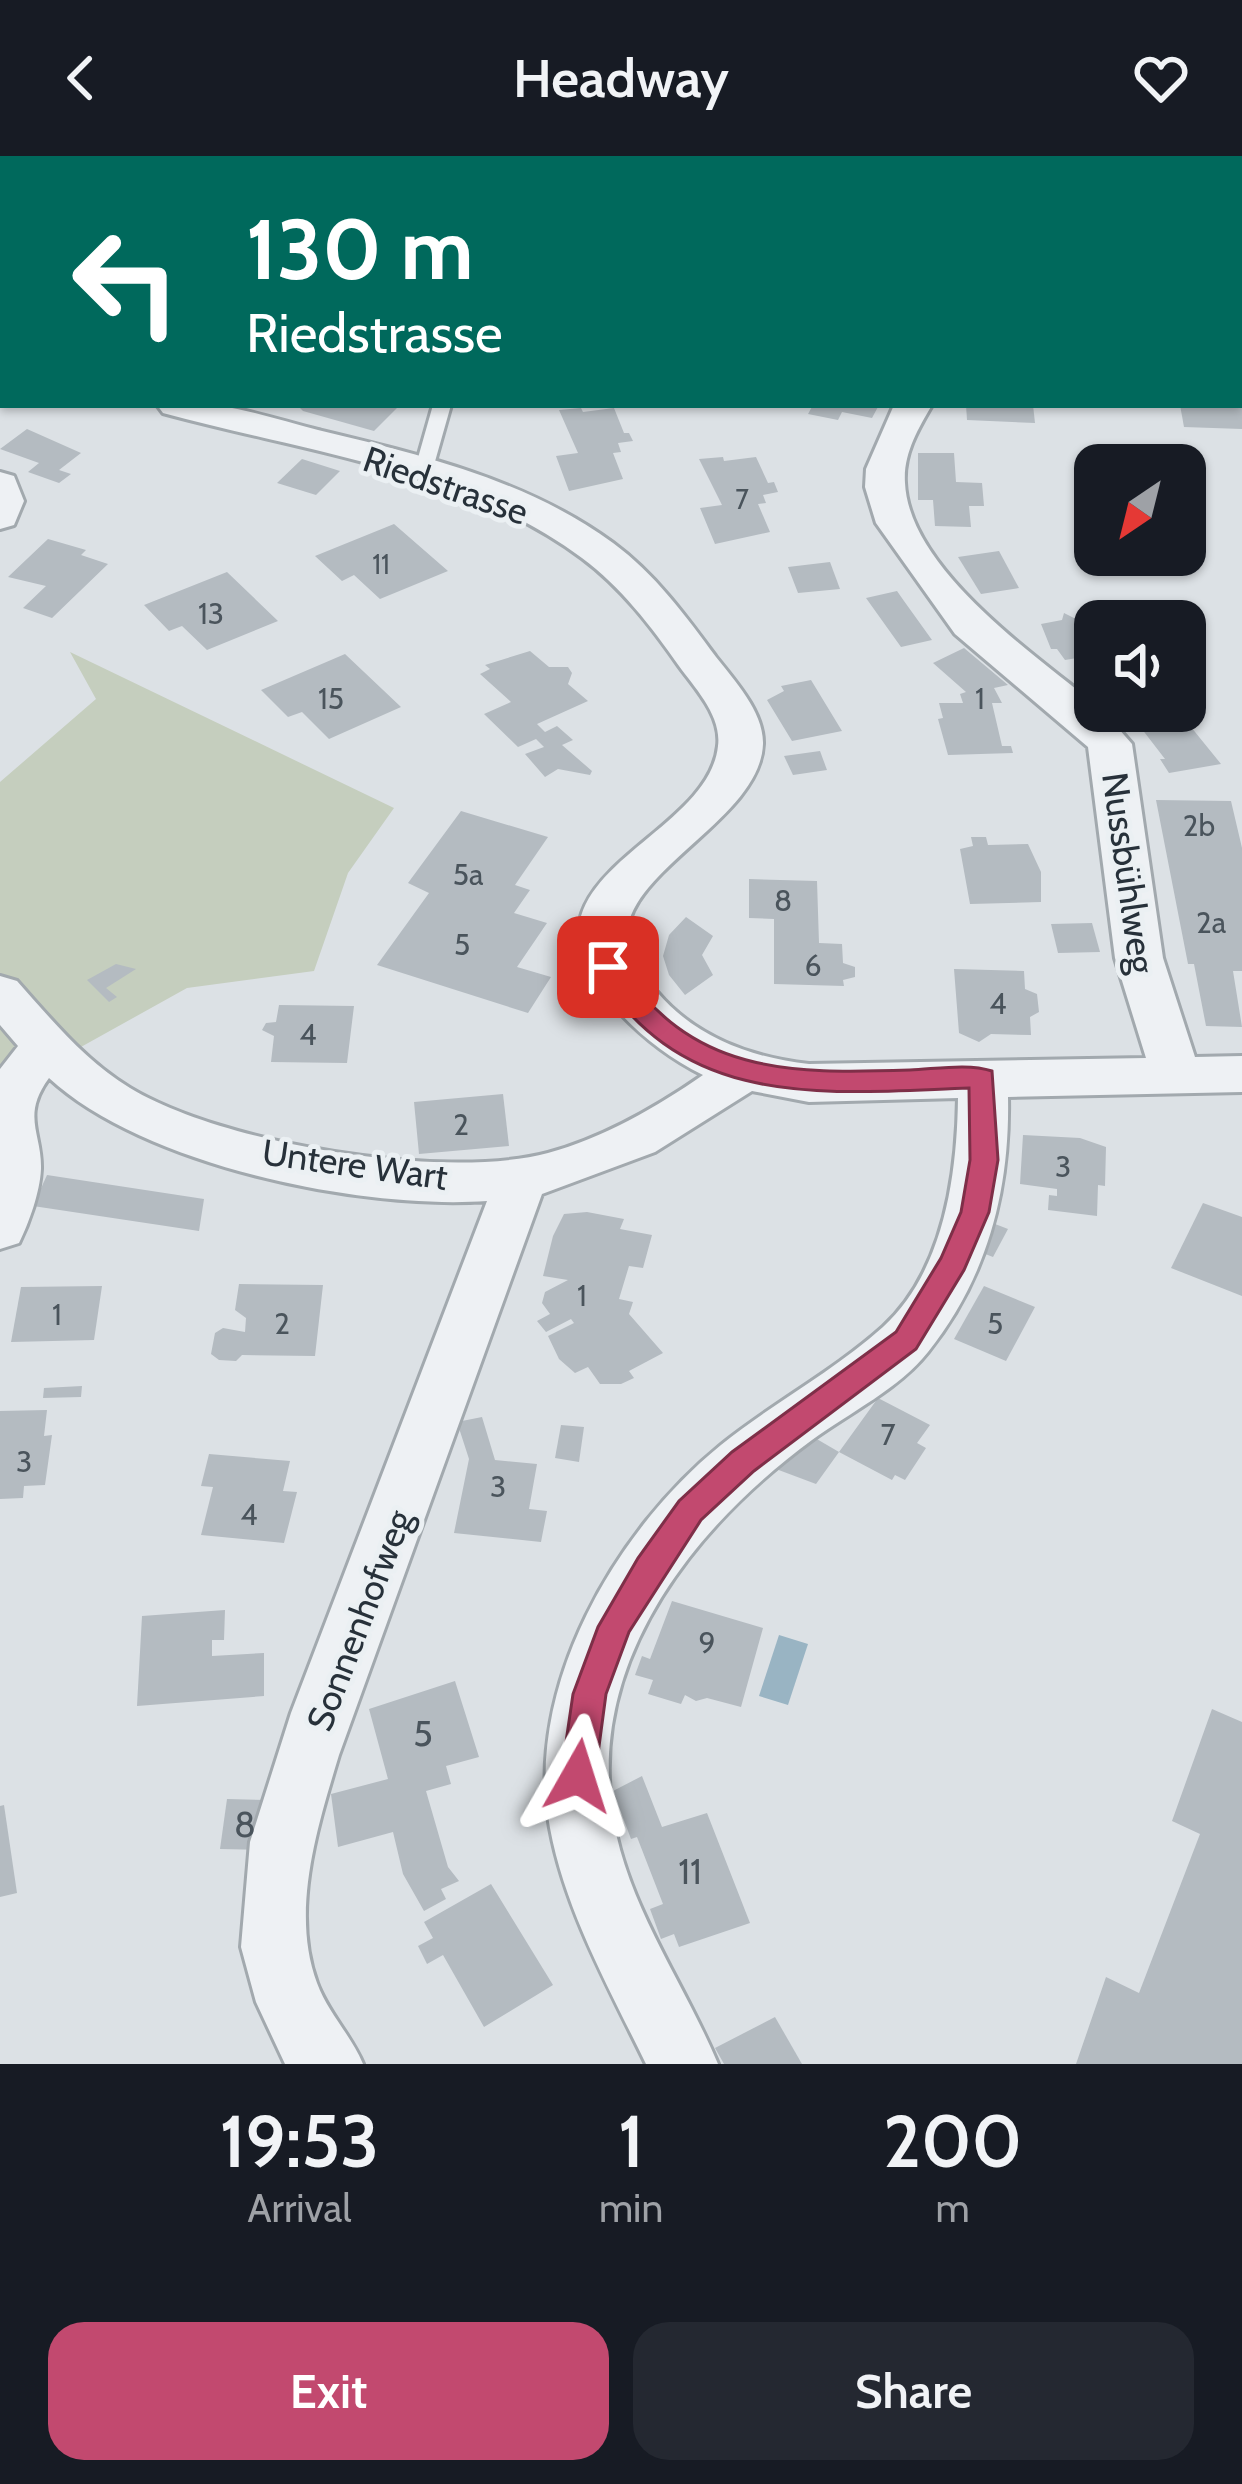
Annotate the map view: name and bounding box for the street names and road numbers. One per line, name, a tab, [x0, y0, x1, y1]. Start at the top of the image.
street label: Riedstrasse	[358, 436, 534, 534]
street label: Nussbühlweg	[1093, 770, 1165, 977]
street label: Untere Wart	[260, 1129, 450, 1199]
street label: Sonnenhofweg	[297, 1502, 422, 1737]

